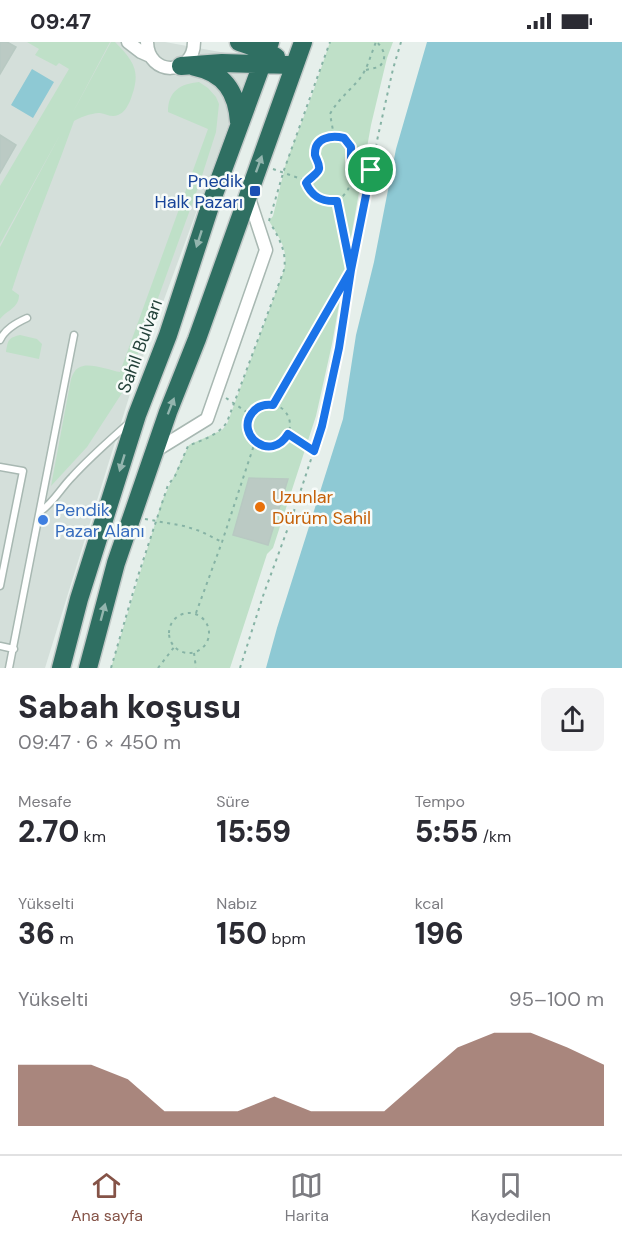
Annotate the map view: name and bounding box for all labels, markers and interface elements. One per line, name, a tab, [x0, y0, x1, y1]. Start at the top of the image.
text: 09:47	[30, 7, 91, 36]
pin	[345, 144, 396, 195]
icon: arrive	[354, 153, 387, 186]
one-way arrow	[255, 155, 265, 173]
place label: Pnedik Halk Pazarı	[155, 169, 243, 214]
marker: Pnedik Halk Pazarı	[248, 184, 262, 198]
one-way arrow	[194, 230, 204, 248]
street label: Sahil Bulvarı	[112, 296, 168, 396]
one-way arrow	[166, 397, 176, 415]
one-way arrow	[117, 454, 126, 472]
place label: Uzunlar Dürüm Sahil	[272, 485, 371, 530]
place label: Pendik Pazar Alanı	[55, 498, 144, 543]
marker: Uzunlar Dürüm Sahil	[253, 500, 267, 514]
marker: Pendik Pazar Alanı	[36, 513, 50, 527]
one-way arrow	[99, 602, 108, 620]
text: Sabah koşusu	[18, 685, 241, 728]
button: share	[541, 688, 604, 751]
text: 09:47 · 6 × 450 m	[18, 729, 181, 755]
text: Mesafe	[18, 791, 72, 812]
text: Süre	[216, 791, 249, 812]
text: Tempo	[415, 791, 465, 812]
text: 2.70	[18, 812, 79, 851]
text: 15:59	[216, 812, 291, 851]
text: 5:55	[415, 812, 479, 851]
text: km	[79, 826, 106, 847]
text: /km	[479, 826, 511, 847]
text: Yükselti	[18, 893, 74, 914]
text: Nabız	[216, 893, 257, 914]
text: kcal	[415, 893, 444, 914]
text: 36	[18, 914, 55, 953]
text: 150	[216, 914, 267, 953]
text: 196	[415, 914, 464, 953]
text: m	[55, 928, 74, 949]
text: bpm	[267, 928, 306, 949]
text: Yükselti	[18, 986, 88, 1012]
text: 95–100 m	[509, 986, 604, 1012]
tab: Ana sayfa	[71, 1169, 143, 1226]
tab: Harita	[285, 1169, 329, 1226]
tab: Kaydedilen	[471, 1169, 551, 1226]

